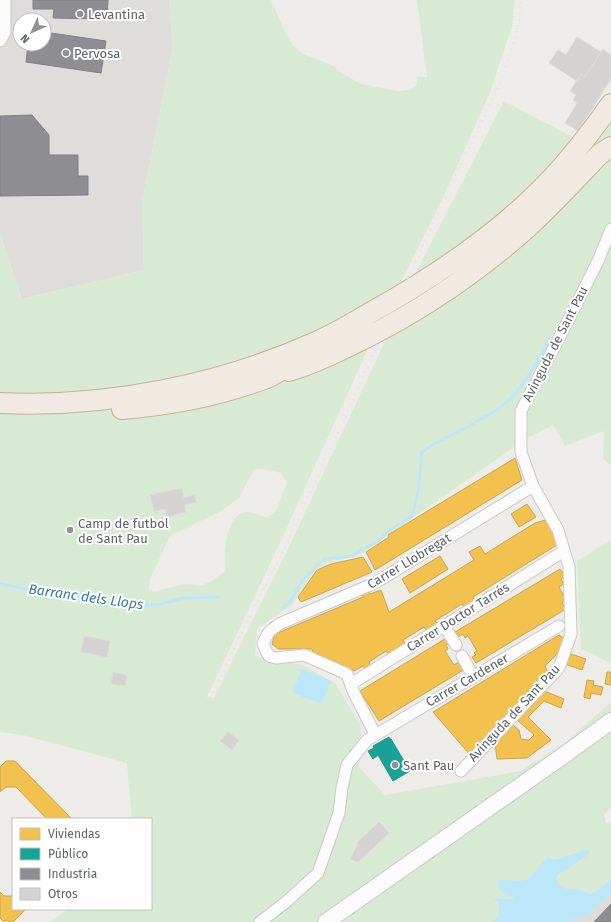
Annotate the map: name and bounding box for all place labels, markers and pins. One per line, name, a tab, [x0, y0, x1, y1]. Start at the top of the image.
place label: Levantina	[88, 7, 145, 22]
marker: Levantina	[75, 9, 85, 19]
place label: Pervosa	[74, 46, 120, 61]
marker: Pervosa	[61, 48, 71, 58]
place label: Camp de futbol de Sant Pau	[78, 516, 169, 546]
marker: Camp de futbol de Sant Pau	[65, 525, 75, 535]
place label: Sant Pau	[403, 758, 454, 773]
marker: Sant Pau	[390, 760, 400, 770]

